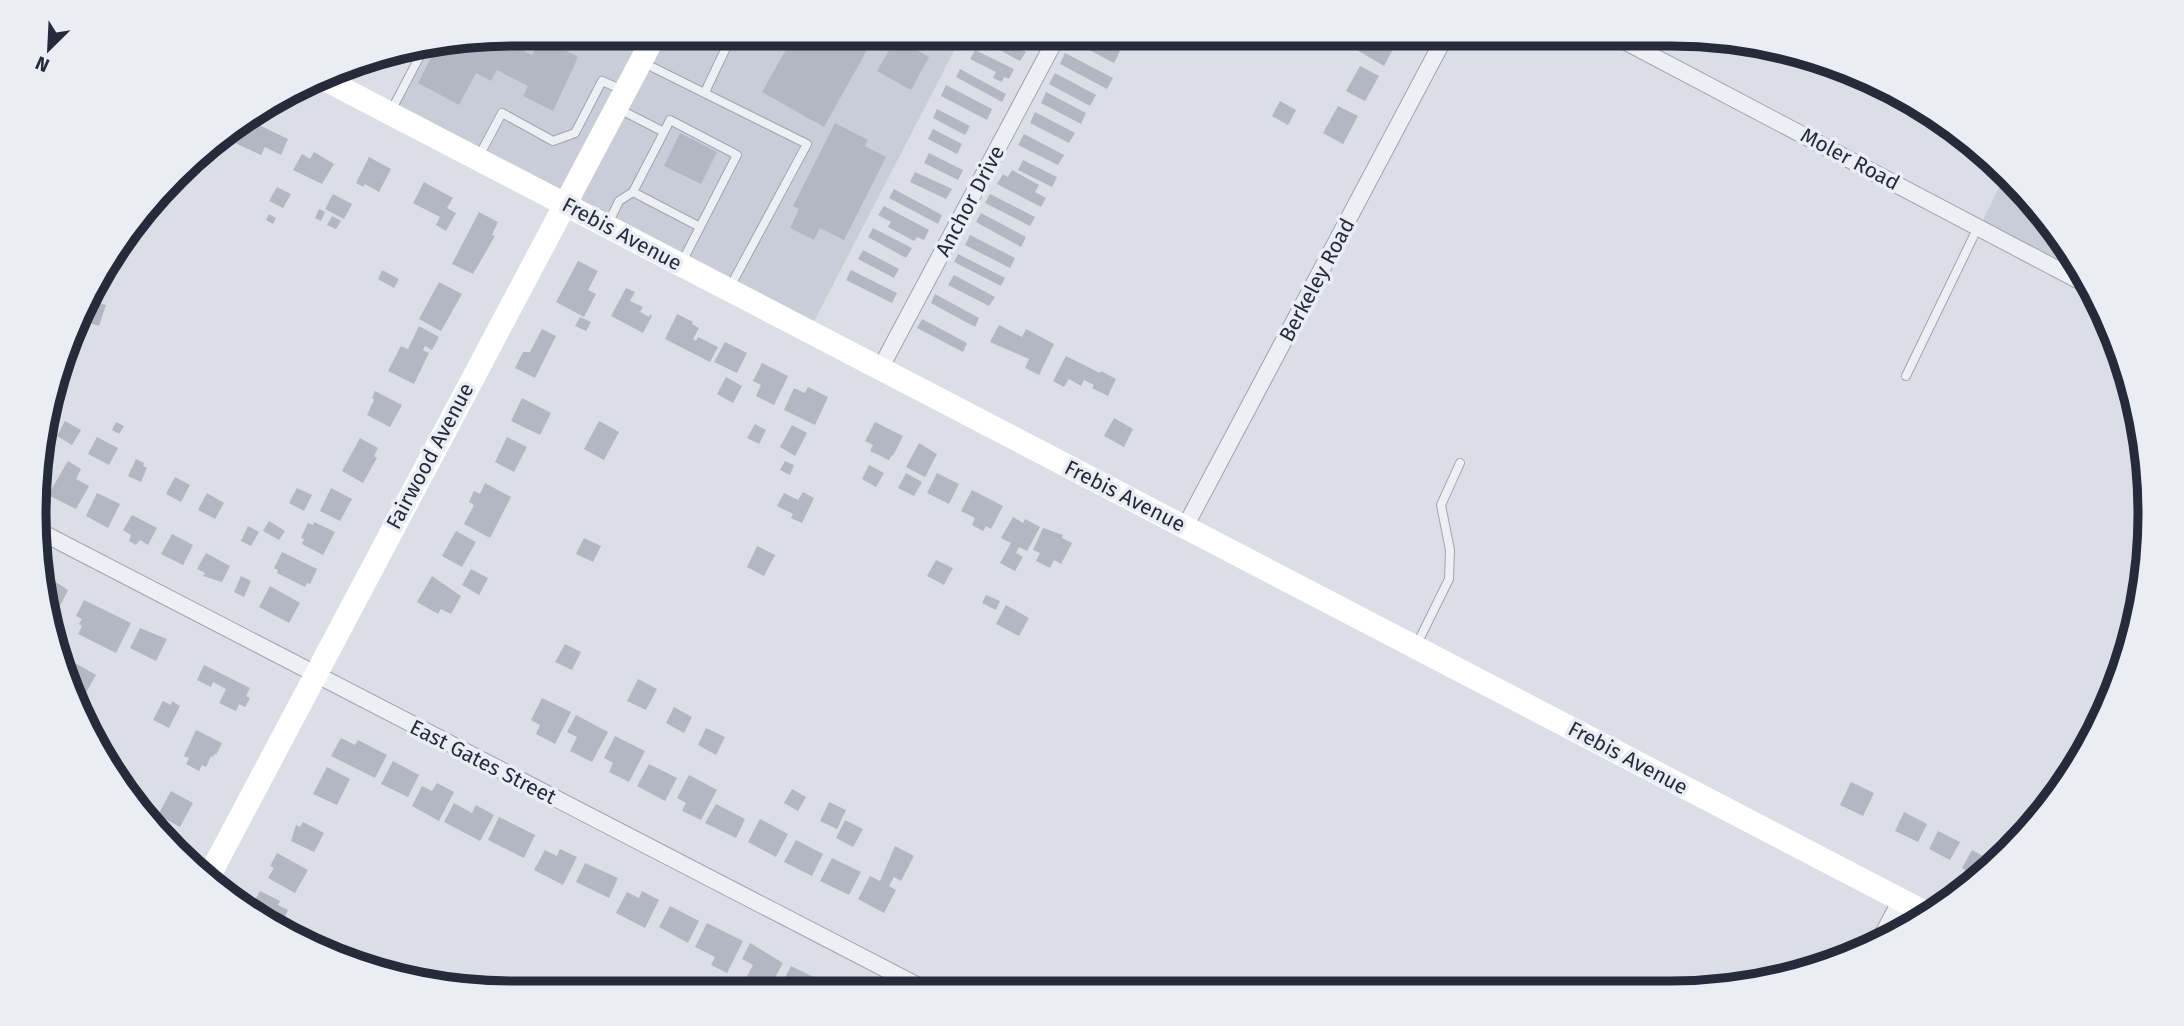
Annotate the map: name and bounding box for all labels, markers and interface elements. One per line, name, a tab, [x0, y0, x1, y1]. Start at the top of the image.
north arrow	[14, 14, 84, 84]
text: N	[32, 51, 53, 77]
street label: Moler Road	[1796, 122, 1904, 196]
street label: Anchor Drive	[930, 141, 1010, 261]
street label: Frebis Avenue	[558, 192, 686, 276]
street label: Berkeley Road	[1274, 214, 1360, 346]
street label: Fairwood Avenue	[381, 378, 479, 534]
street label: Frebis Avenue	[1060, 454, 1190, 538]
street label: East Gates Street	[405, 714, 561, 810]
street label: Frebis Avenue	[1564, 716, 1692, 800]

